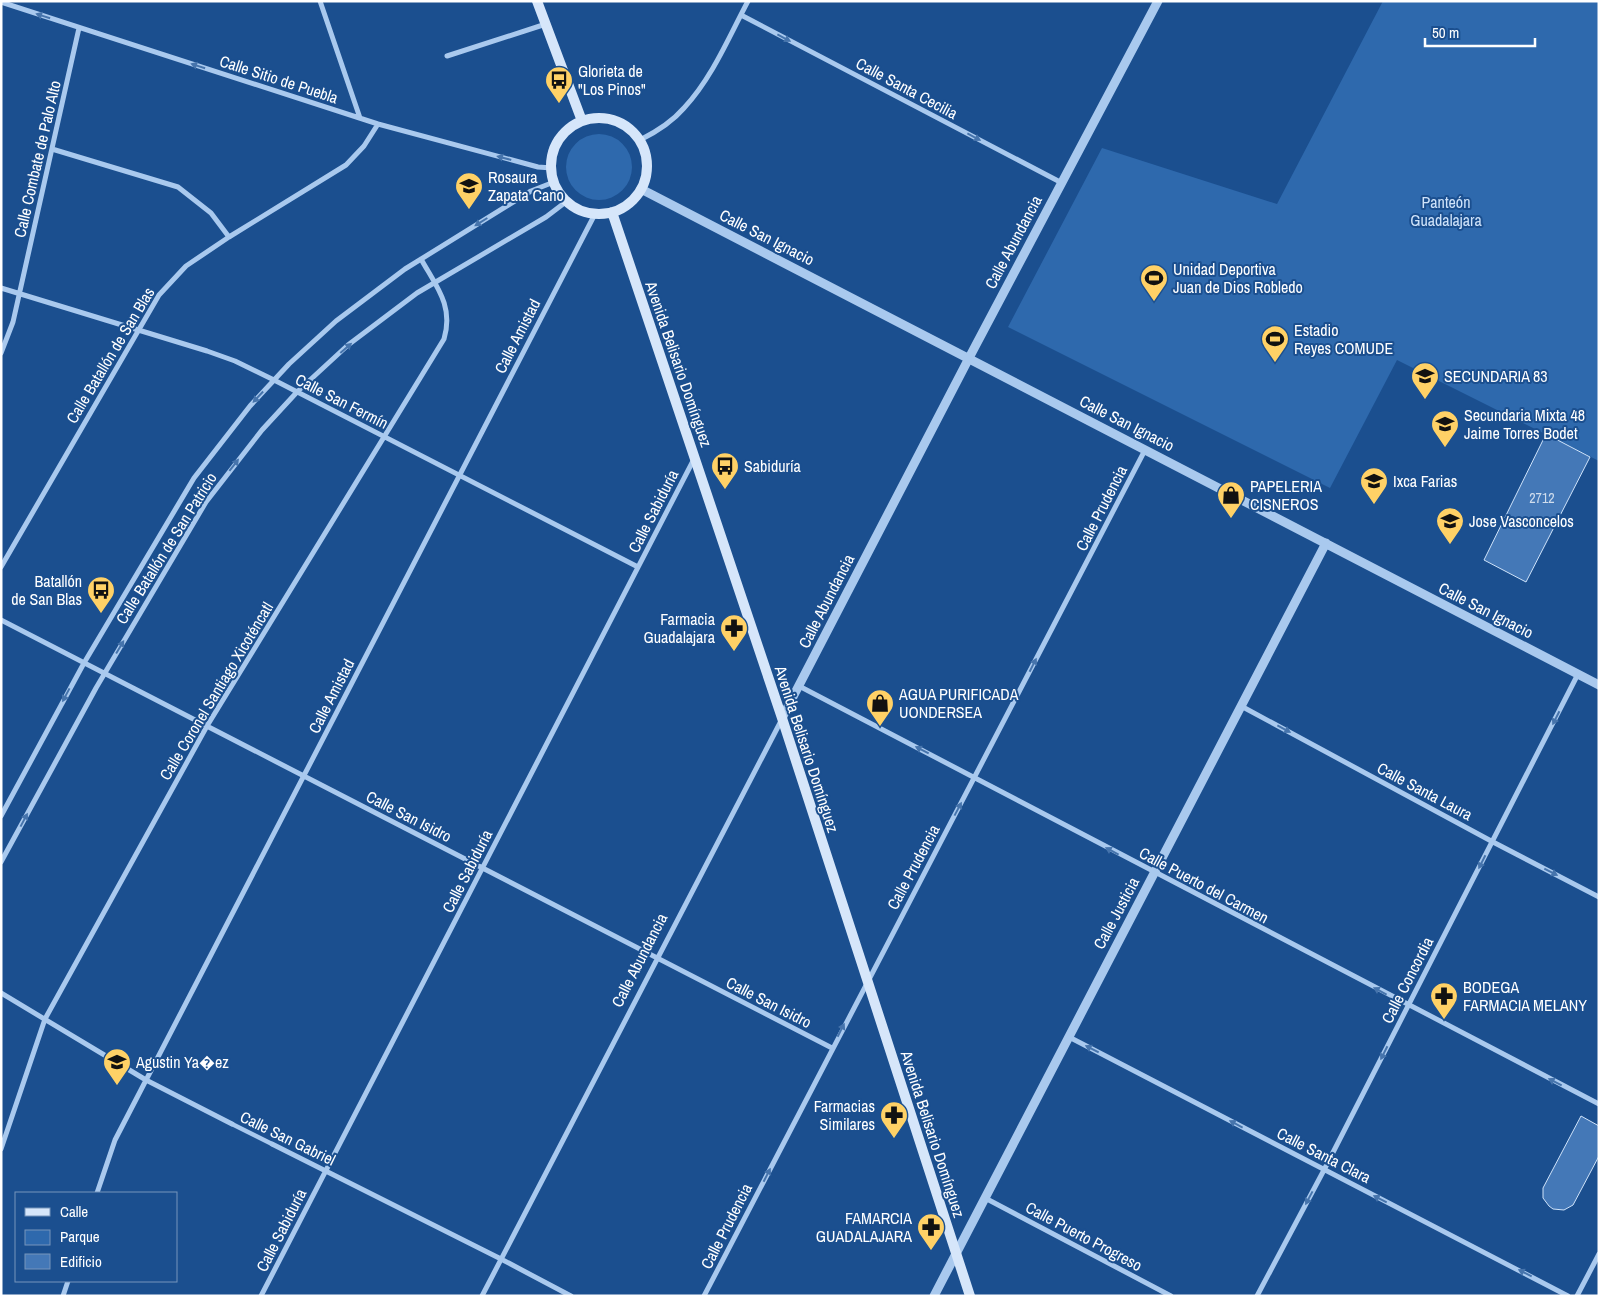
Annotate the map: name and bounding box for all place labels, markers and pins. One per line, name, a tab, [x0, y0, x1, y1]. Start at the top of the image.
place label: Glorieta de "Los Pinos"	[578, 60, 646, 100]
bus stop icon: Glorieta de "Los Pinos"	[544, 65, 574, 104]
place label: Rosaura Zapata Cano	[488, 166, 564, 206]
school or university icon: Rosaura Zapata Cano	[454, 171, 484, 210]
place label: Unidad Deportiva Juan de Dios Robledo	[1173, 258, 1303, 298]
sports icon: Unidad Deportiva Juan de Dios Robledo	[1139, 263, 1169, 302]
place label: Estadio Reyes COMUDE	[1294, 319, 1393, 359]
sports icon: Estadio Reyes COMUDE	[1260, 324, 1290, 363]
school or university icon: SECUNDARIA 83	[1410, 361, 1440, 400]
place label: SECUNDARIA 83	[1444, 365, 1548, 387]
place label: Secundaria Mixta 48 Jaime Torres Bodet	[1464, 404, 1585, 444]
school or university icon: Secundaria Mixta 48 Jaime Torres Bodet	[1430, 409, 1460, 448]
bus stop icon: Sabiduría	[710, 451, 740, 490]
place label: Sabiduría	[744, 455, 802, 477]
school or university icon: Ixca Farias	[1359, 466, 1389, 505]
place label: Ixca Farias	[1393, 470, 1457, 492]
place label: PAPELERIA CISNEROS	[1250, 475, 1322, 515]
shop icon: PAPELERIA CISNEROS	[1216, 480, 1246, 519]
school or university icon: Jose Vasconcelos	[1435, 506, 1465, 545]
place label: Jose Vasconcelos	[1469, 510, 1574, 532]
place label: Batallón de San Blas	[11, 570, 82, 610]
bus stop icon: Batallón de San Blas	[86, 575, 116, 614]
place label: Farmacia Guadalajara	[644, 608, 716, 648]
pharmacy icon: Farmacia Guadalajara	[719, 613, 749, 652]
place label: AGUA PURIFICADA UONDERSEA	[898, 683, 1019, 723]
shop icon: AGUA PURIFICADA UONDERSEA	[865, 688, 895, 727]
place label: BODEGA FARMACIA MELANY	[1463, 976, 1587, 1016]
pharmacy icon: BODEGA FARMACIA MELANY	[1429, 981, 1459, 1020]
school or university icon: Agustin Ya�ez	[102, 1047, 132, 1086]
place label: Agustin Ya�ez	[135, 1051, 229, 1073]
place label: Farmacias Similares	[814, 1095, 875, 1135]
pharmacy icon: Farmacias Similares	[879, 1100, 909, 1139]
place label: FAMARCIA GUADALAJARA	[816, 1207, 912, 1247]
pharmacy icon: FAMARCIA GUADALAJARA	[916, 1212, 946, 1251]

